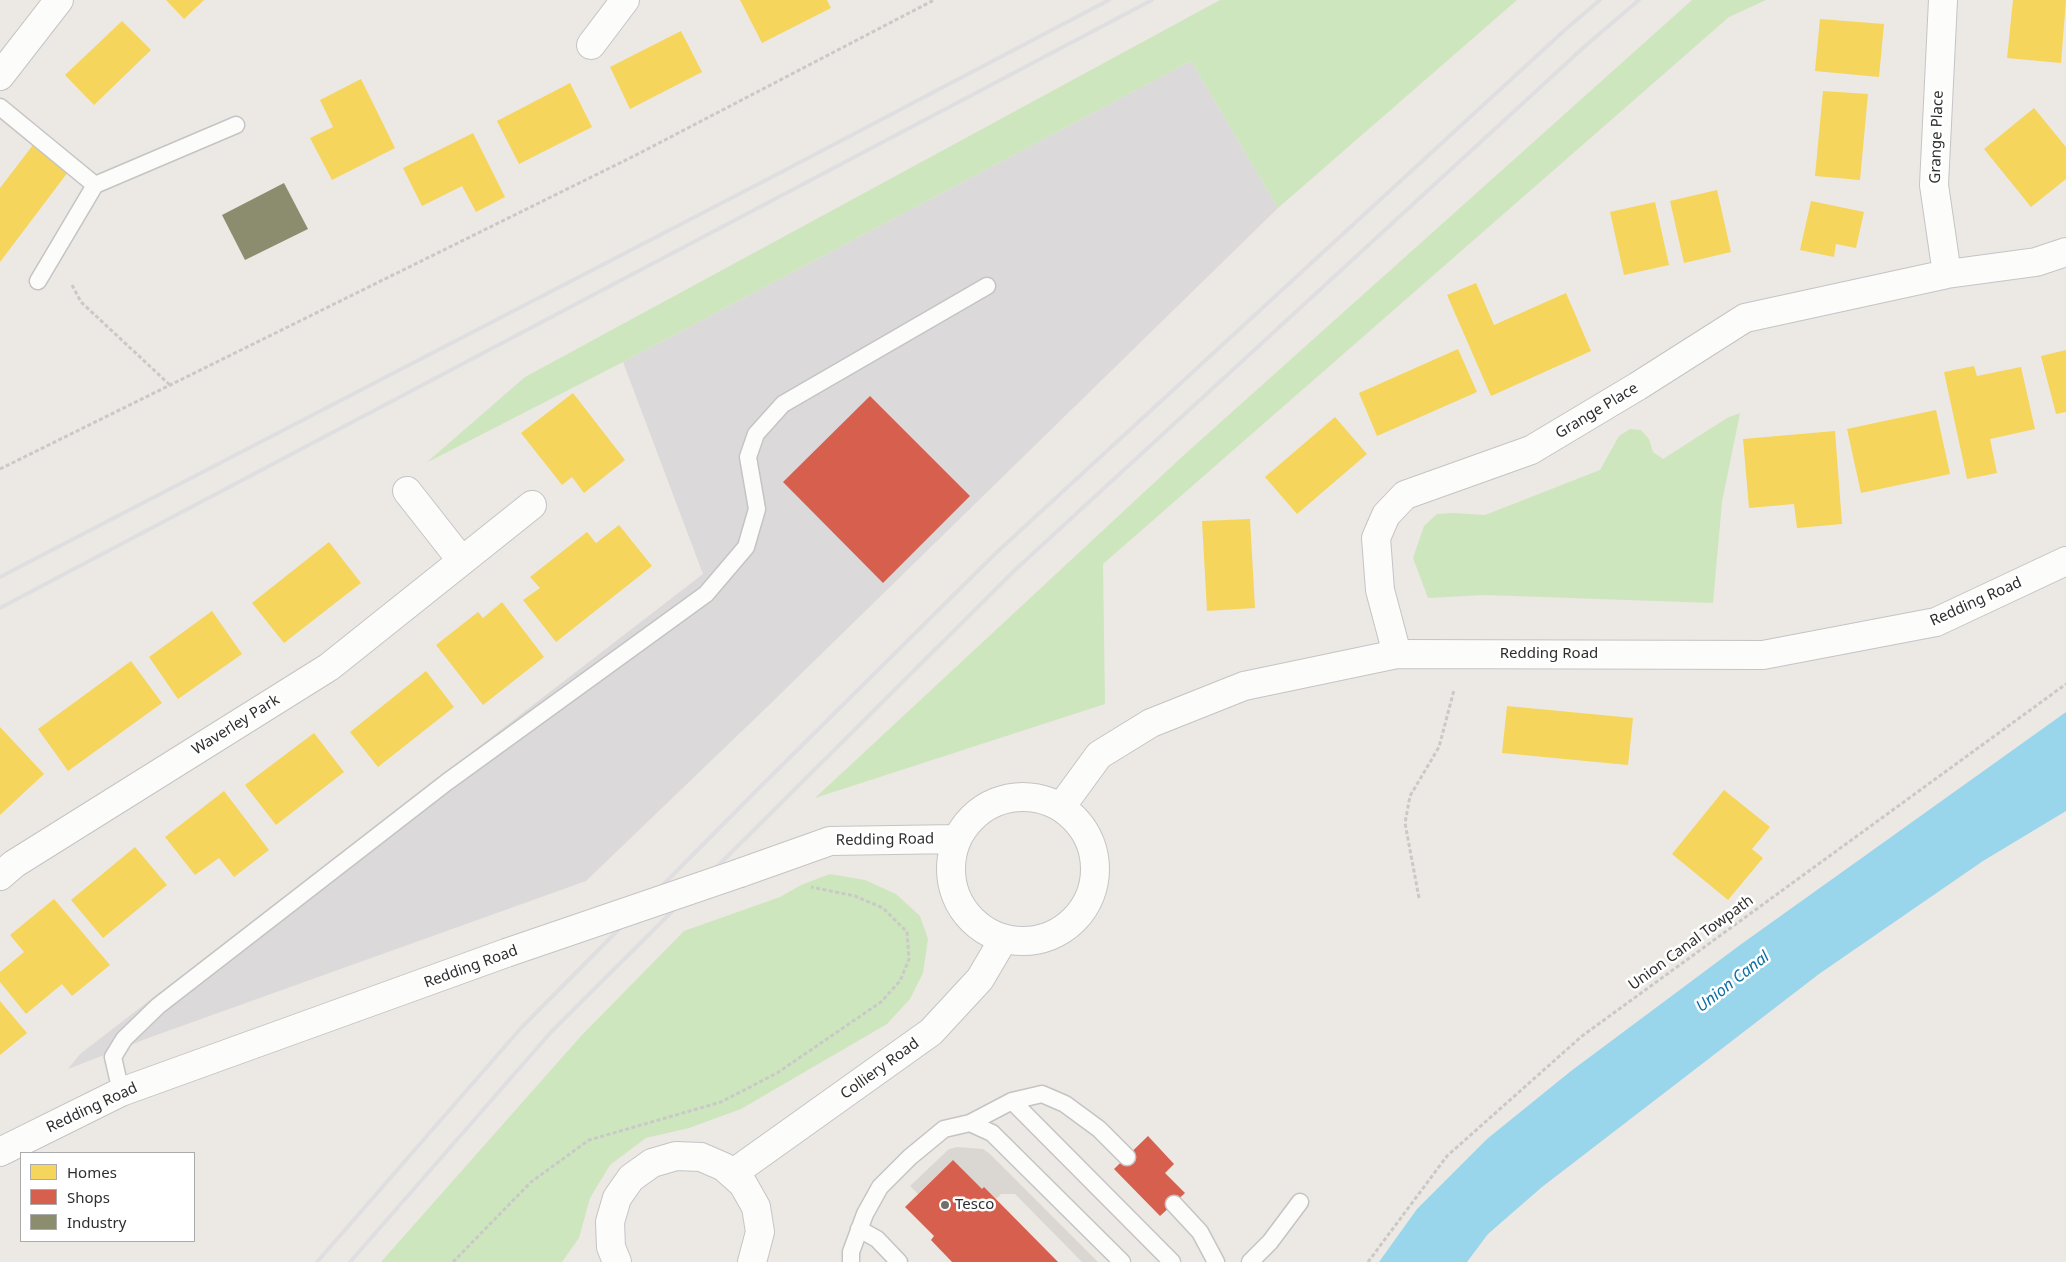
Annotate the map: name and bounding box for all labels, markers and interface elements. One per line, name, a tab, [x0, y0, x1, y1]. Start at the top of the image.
street label: Grange Place	[1926, 90, 1948, 184]
street label: Grange Place	[1552, 379, 1642, 443]
street label: Redding Road	[1927, 574, 2025, 630]
street label: Redding Road	[1500, 645, 1598, 663]
street label: Waverley Park	[189, 691, 283, 759]
street label: Redding Road	[836, 830, 934, 850]
street label: Union Canal Towpath	[1625, 892, 1757, 994]
street label: Redding Road	[422, 942, 520, 992]
water label: Union Canal	[1693, 947, 1773, 1017]
street label: Colliery Road	[837, 1035, 923, 1103]
street label: Redding Road	[44, 1079, 140, 1137]
legend	[20, 1152, 195, 1242]
text: Homes	[67, 1162, 117, 1182]
text: Shops	[67, 1187, 110, 1207]
place label: Tesco	[955, 1196, 994, 1214]
marker: Tesco	[939, 1199, 951, 1211]
text: Industry	[67, 1212, 126, 1232]

